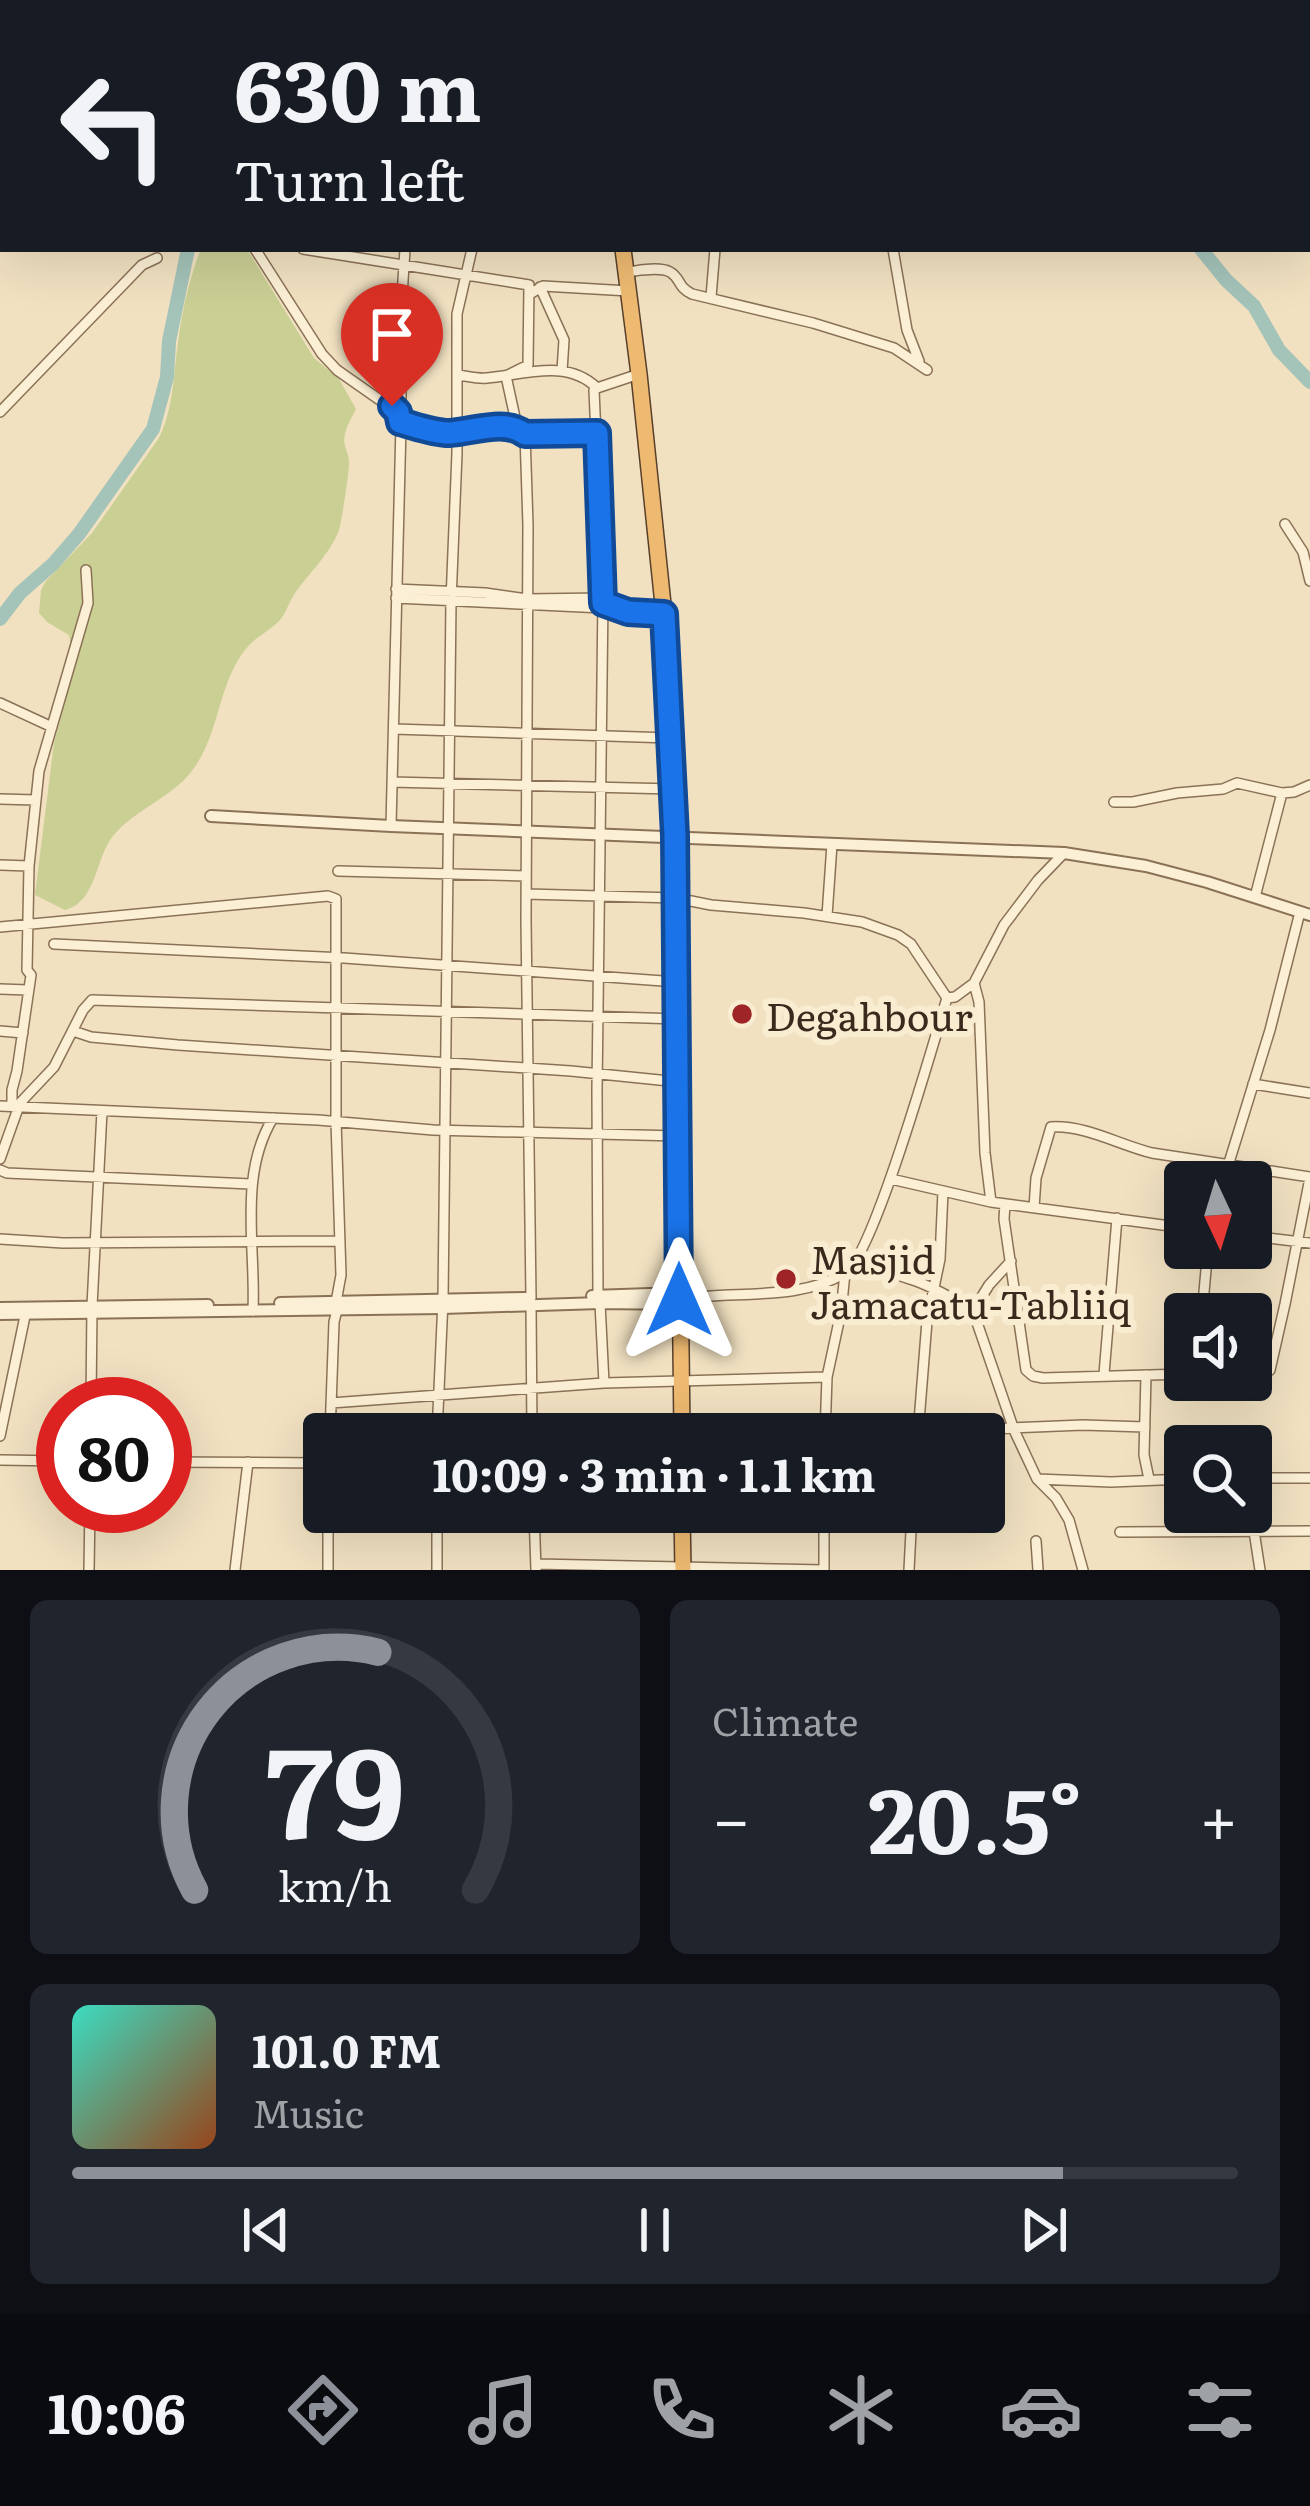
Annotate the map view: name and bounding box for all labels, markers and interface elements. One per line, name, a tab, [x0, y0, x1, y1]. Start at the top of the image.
text: 630 m	[234, 23, 482, 148]
icon: left	[36, 48, 192, 204]
text: Turn left	[234, 137, 465, 218]
pin	[341, 283, 443, 406]
icon: arrive	[359, 301, 425, 367]
place label: Degahbour	[766, 985, 973, 1043]
marker: Degahbour	[729, 1001, 755, 1027]
north arrow	[1164, 1161, 1272, 1269]
map controls	[1164, 1161, 1272, 1533]
place label: Masjid Jamacatu-Tabliiq	[810, 1228, 1131, 1331]
position arrow	[616, 1237, 742, 1363]
marker: Masjid Jamacatu-Tabliiq	[773, 1266, 799, 1292]
button: sound	[1164, 1293, 1272, 1401]
speed limit sign: 80	[36, 1377, 192, 1533]
button: search	[1164, 1425, 1272, 1533]
text: 10:09 · 3 min · 1.1 km	[432, 1439, 876, 1506]
text: Climate	[712, 1690, 858, 1748]
text: 79	[265, 1692, 405, 1877]
text: 20.5°	[868, 1748, 1082, 1882]
text: −	[712, 1766, 750, 1864]
text: +	[1200, 1766, 1238, 1864]
text: km/h	[278, 1852, 392, 1915]
text: 101.0 FM	[252, 2015, 441, 2082]
text: Music	[252, 2082, 364, 2140]
icon: previous	[233, 2197, 299, 2263]
icon: pause	[622, 2197, 688, 2263]
icon: next	[1011, 2197, 1077, 2263]
icon: directions	[281, 2368, 365, 2452]
icon: music	[461, 2368, 545, 2452]
icon: phone	[640, 2368, 724, 2452]
icon: climate	[819, 2368, 903, 2452]
icon: car	[999, 2368, 1083, 2452]
icon: filters	[1178, 2368, 1262, 2452]
text: 10:06	[48, 2370, 186, 2451]

